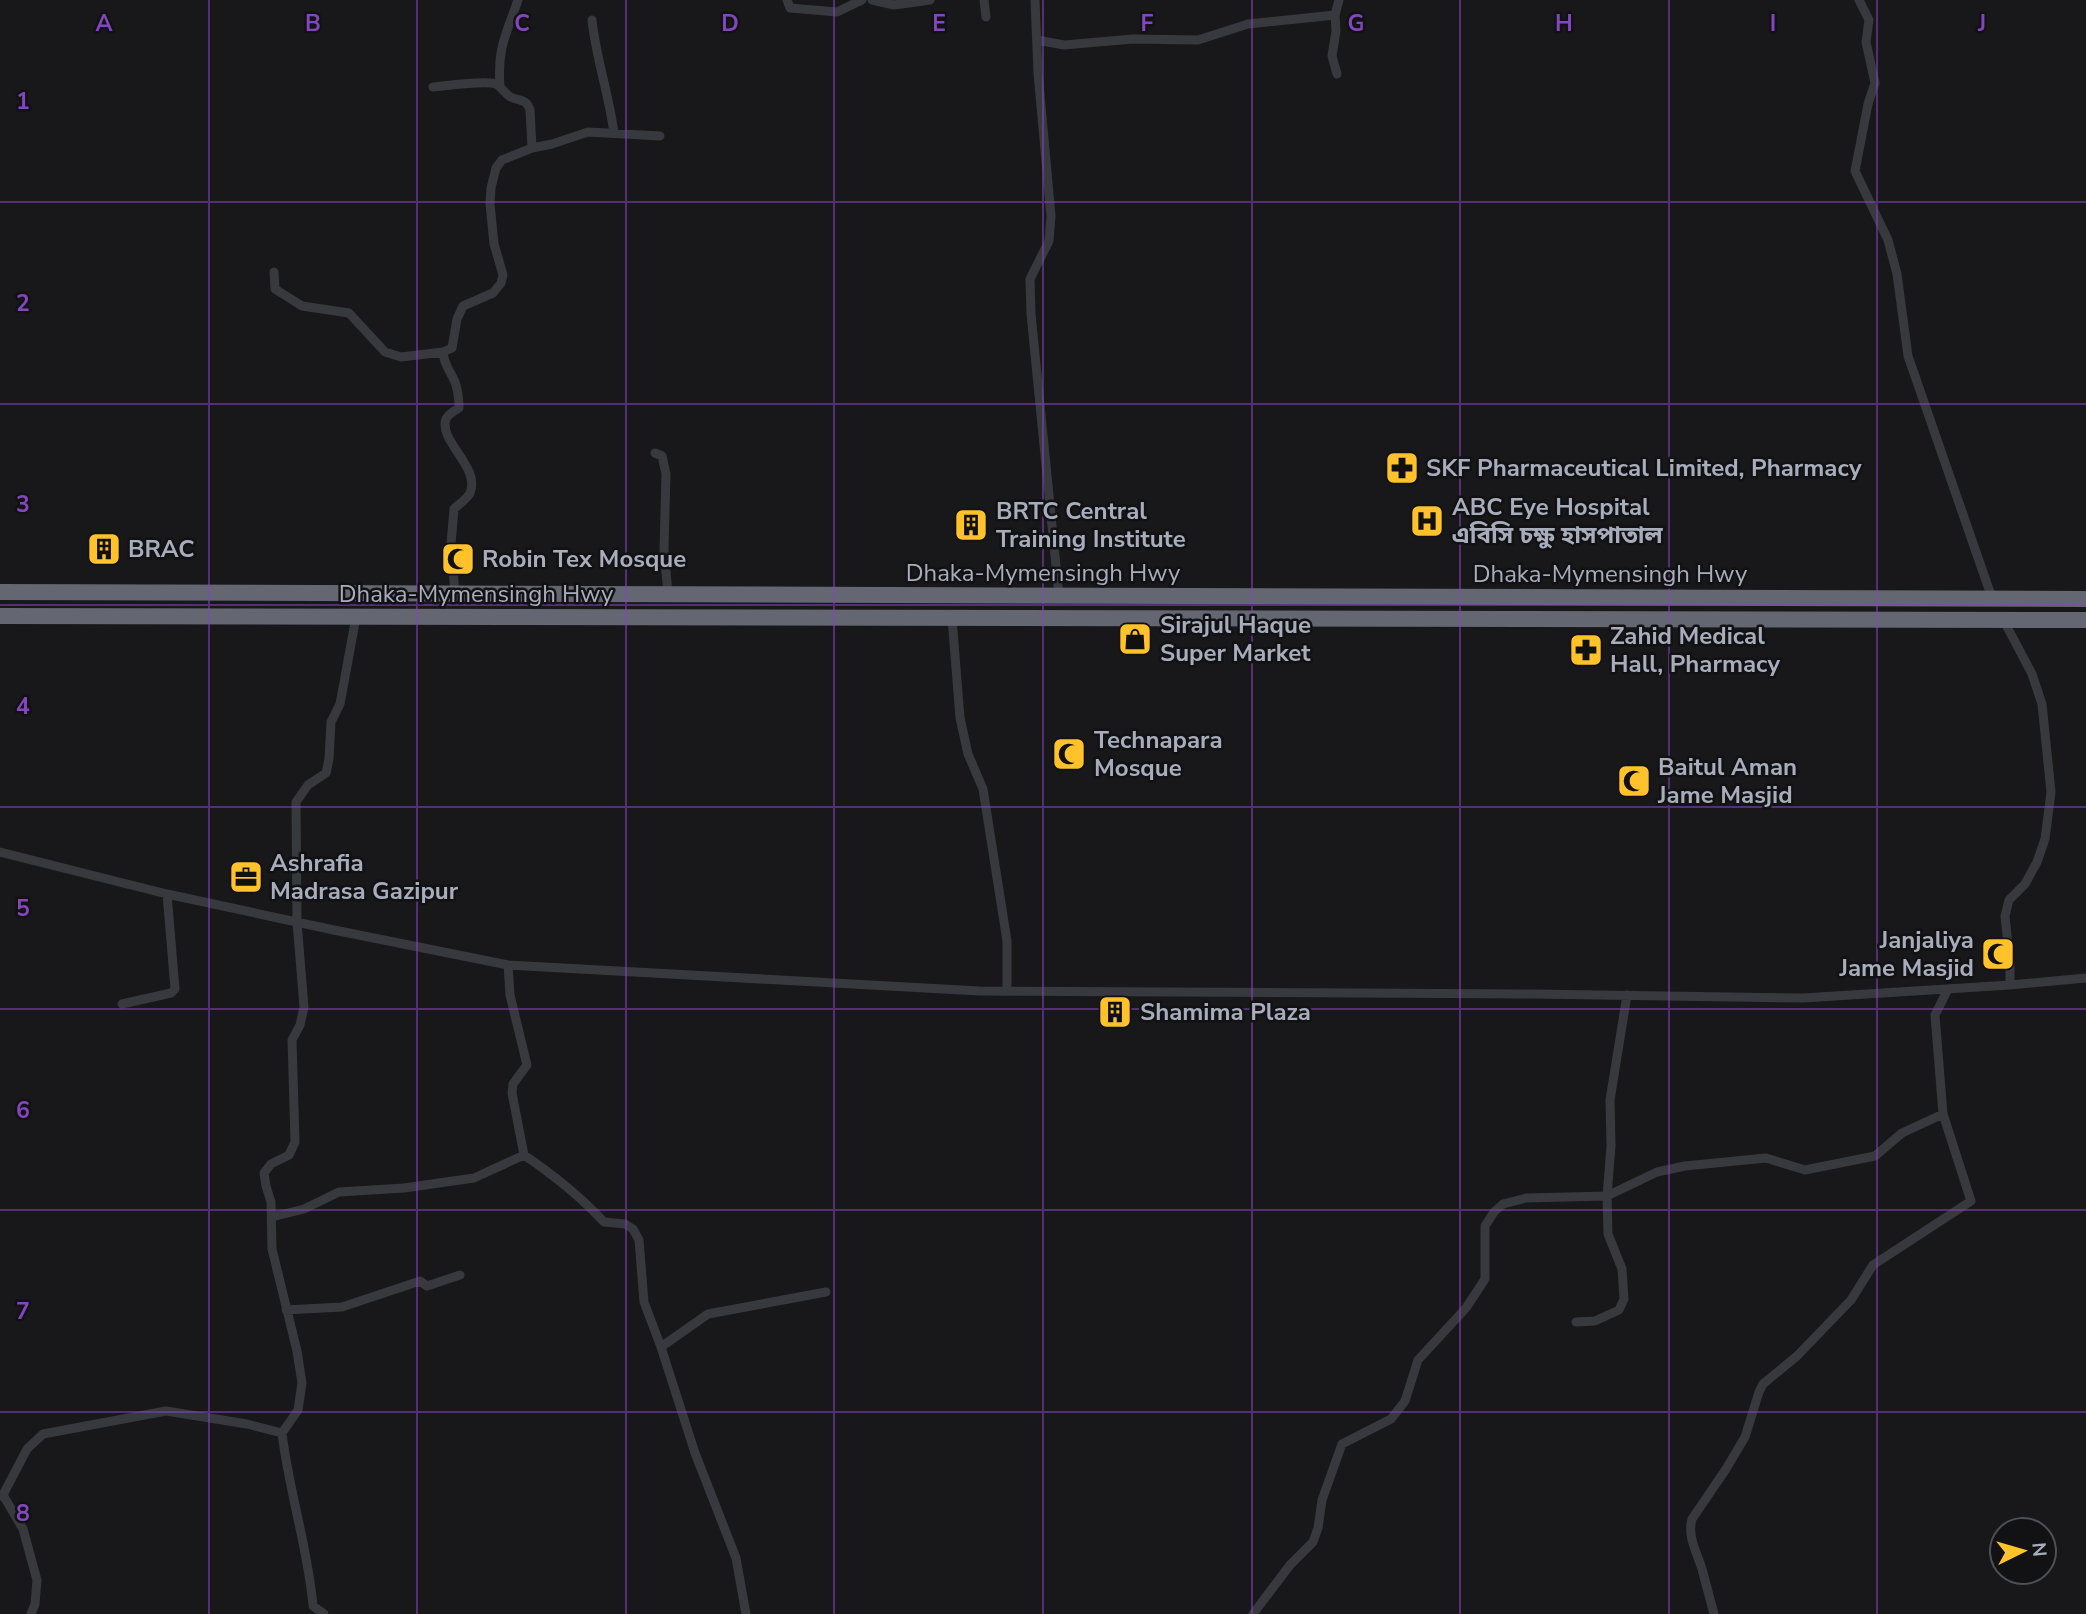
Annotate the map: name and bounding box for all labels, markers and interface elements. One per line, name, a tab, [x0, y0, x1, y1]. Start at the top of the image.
text: A	[95, 8, 113, 39]
text: B	[305, 8, 321, 39]
text: C	[514, 8, 530, 39]
text: D	[721, 8, 739, 39]
text: E	[932, 8, 946, 39]
text: F	[1141, 8, 1154, 39]
text: G	[1348, 8, 1364, 39]
text: H	[1555, 8, 1573, 39]
text: I	[1770, 8, 1776, 39]
text: J	[1977, 8, 1986, 39]
text: 1	[16, 86, 30, 117]
text: 2	[16, 288, 30, 319]
pharmacy icon: SKF Pharmaceutical Limited, Pharmacy	[1383, 449, 1421, 487]
place label: SKF Pharmaceutical Limited, Pharmacy	[1426, 452, 1862, 484]
text: 3	[16, 489, 30, 520]
place label: ABC Eye Hospital এবিসি চক্ষু হাসপাতাল	[1452, 491, 1664, 551]
place label: BRTC Central Training Institute	[996, 495, 1186, 555]
hospital icon: ABC Eye Hospital এবিসি চক্ষু হাসপাতাল	[1408, 502, 1446, 540]
building icon: BRTC Central Training Institute	[952, 506, 990, 544]
building icon: BRAC	[85, 530, 123, 568]
place label: BRAC	[128, 533, 194, 565]
mosque icon: Robin Tex Mosque	[439, 540, 477, 578]
place label: Robin Tex Mosque	[482, 543, 686, 575]
street label: Dhaka-Mymensingh Hwy	[906, 557, 1181, 589]
street label: Dhaka-Mymensingh Hwy	[1473, 558, 1748, 590]
street label: Dhaka-Mymensingh Hwy	[339, 578, 614, 610]
place label: Sirajul Haque Super Market	[1160, 609, 1311, 669]
shop icon: Sirajul Haque Super Market	[1116, 620, 1154, 658]
place label: Zahid Medical Hall, Pharmacy	[1610, 620, 1781, 680]
pharmacy icon: Zahid Medical Hall, Pharmacy	[1567, 631, 1605, 669]
text: 4	[16, 691, 30, 722]
place label: Technapara Mosque	[1094, 724, 1223, 784]
mosque icon: Technapara Mosque	[1050, 735, 1088, 773]
place label: Baitul Aman Jame Masjid	[1657, 751, 1797, 811]
mosque icon: Baitul Aman Jame Masjid	[1615, 762, 1653, 800]
place label: Ashrafia Madrasa Gazipur	[270, 847, 459, 907]
office icon: Ashrafia Madrasa Gazipur	[227, 858, 265, 896]
text: 5	[16, 893, 30, 924]
place label: Janjaliya Jame Masjid	[1838, 924, 1974, 984]
mosque icon: Janjaliya Jame Masjid	[1979, 935, 2017, 973]
building icon: Shamima Plaza	[1096, 993, 1134, 1031]
place label: Shamima Plaza	[1140, 996, 1311, 1028]
text: 6	[16, 1095, 30, 1126]
text: 7	[16, 1296, 30, 1327]
text: 8	[16, 1498, 30, 1529]
north arrow	[1988, 1516, 2058, 1586]
text: N	[2025, 1541, 2053, 1558]

